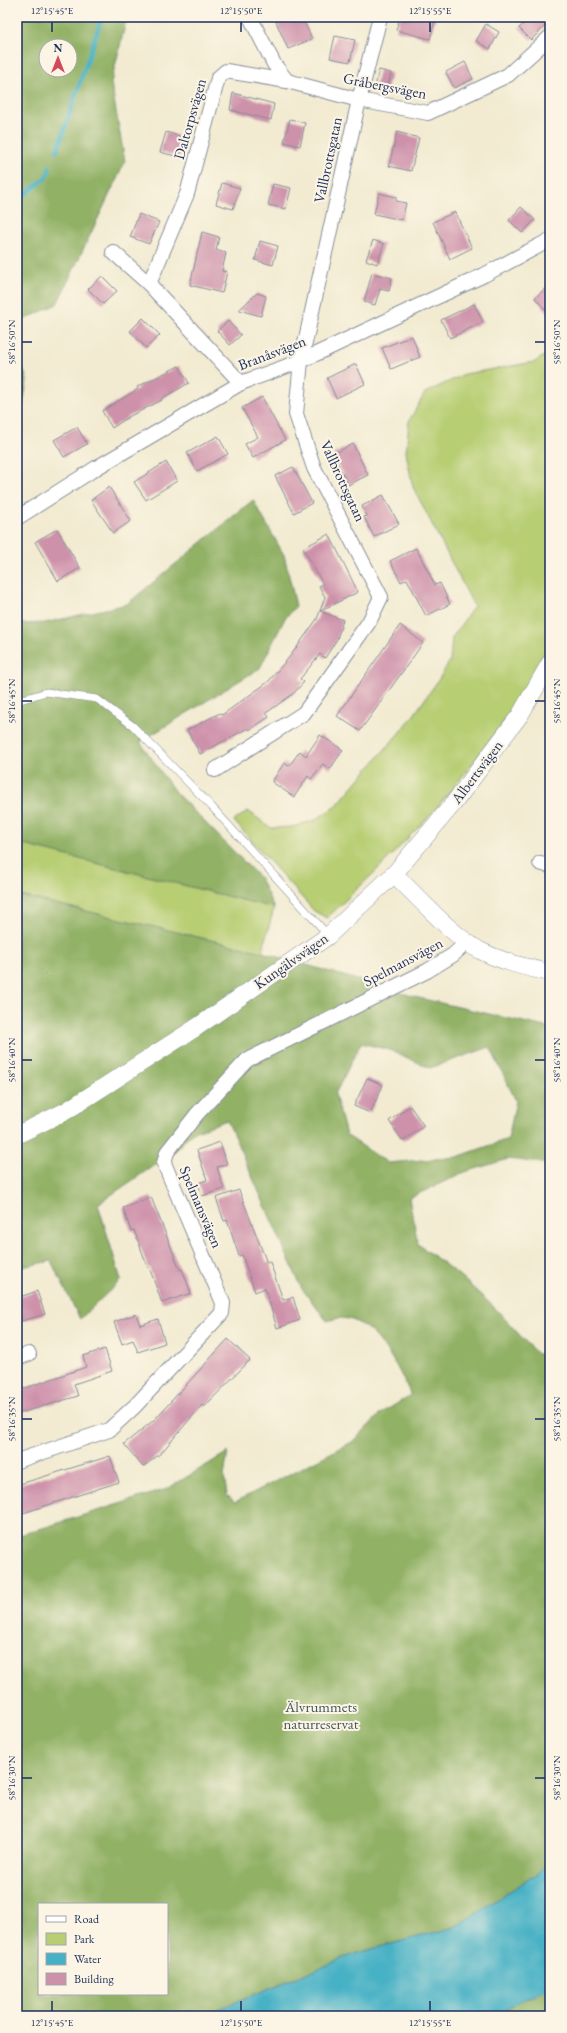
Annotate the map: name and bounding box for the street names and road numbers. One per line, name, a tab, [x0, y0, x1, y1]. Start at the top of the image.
street label: Gråbergsvägen	[342, 68, 428, 103]
street label: Daltorpsvägen	[169, 76, 210, 162]
street label: Vallbrottsgatan	[309, 115, 346, 205]
street label: Branåsvägen	[235, 331, 309, 374]
street label: Vallbrottsgatan	[316, 437, 371, 524]
street label: Albertsvägen	[446, 736, 507, 808]
street label: Kungälvsvägen	[250, 928, 332, 993]
street label: Spelmansvägen	[360, 933, 446, 990]
street label: Spelmansvägen	[176, 1163, 227, 1251]

